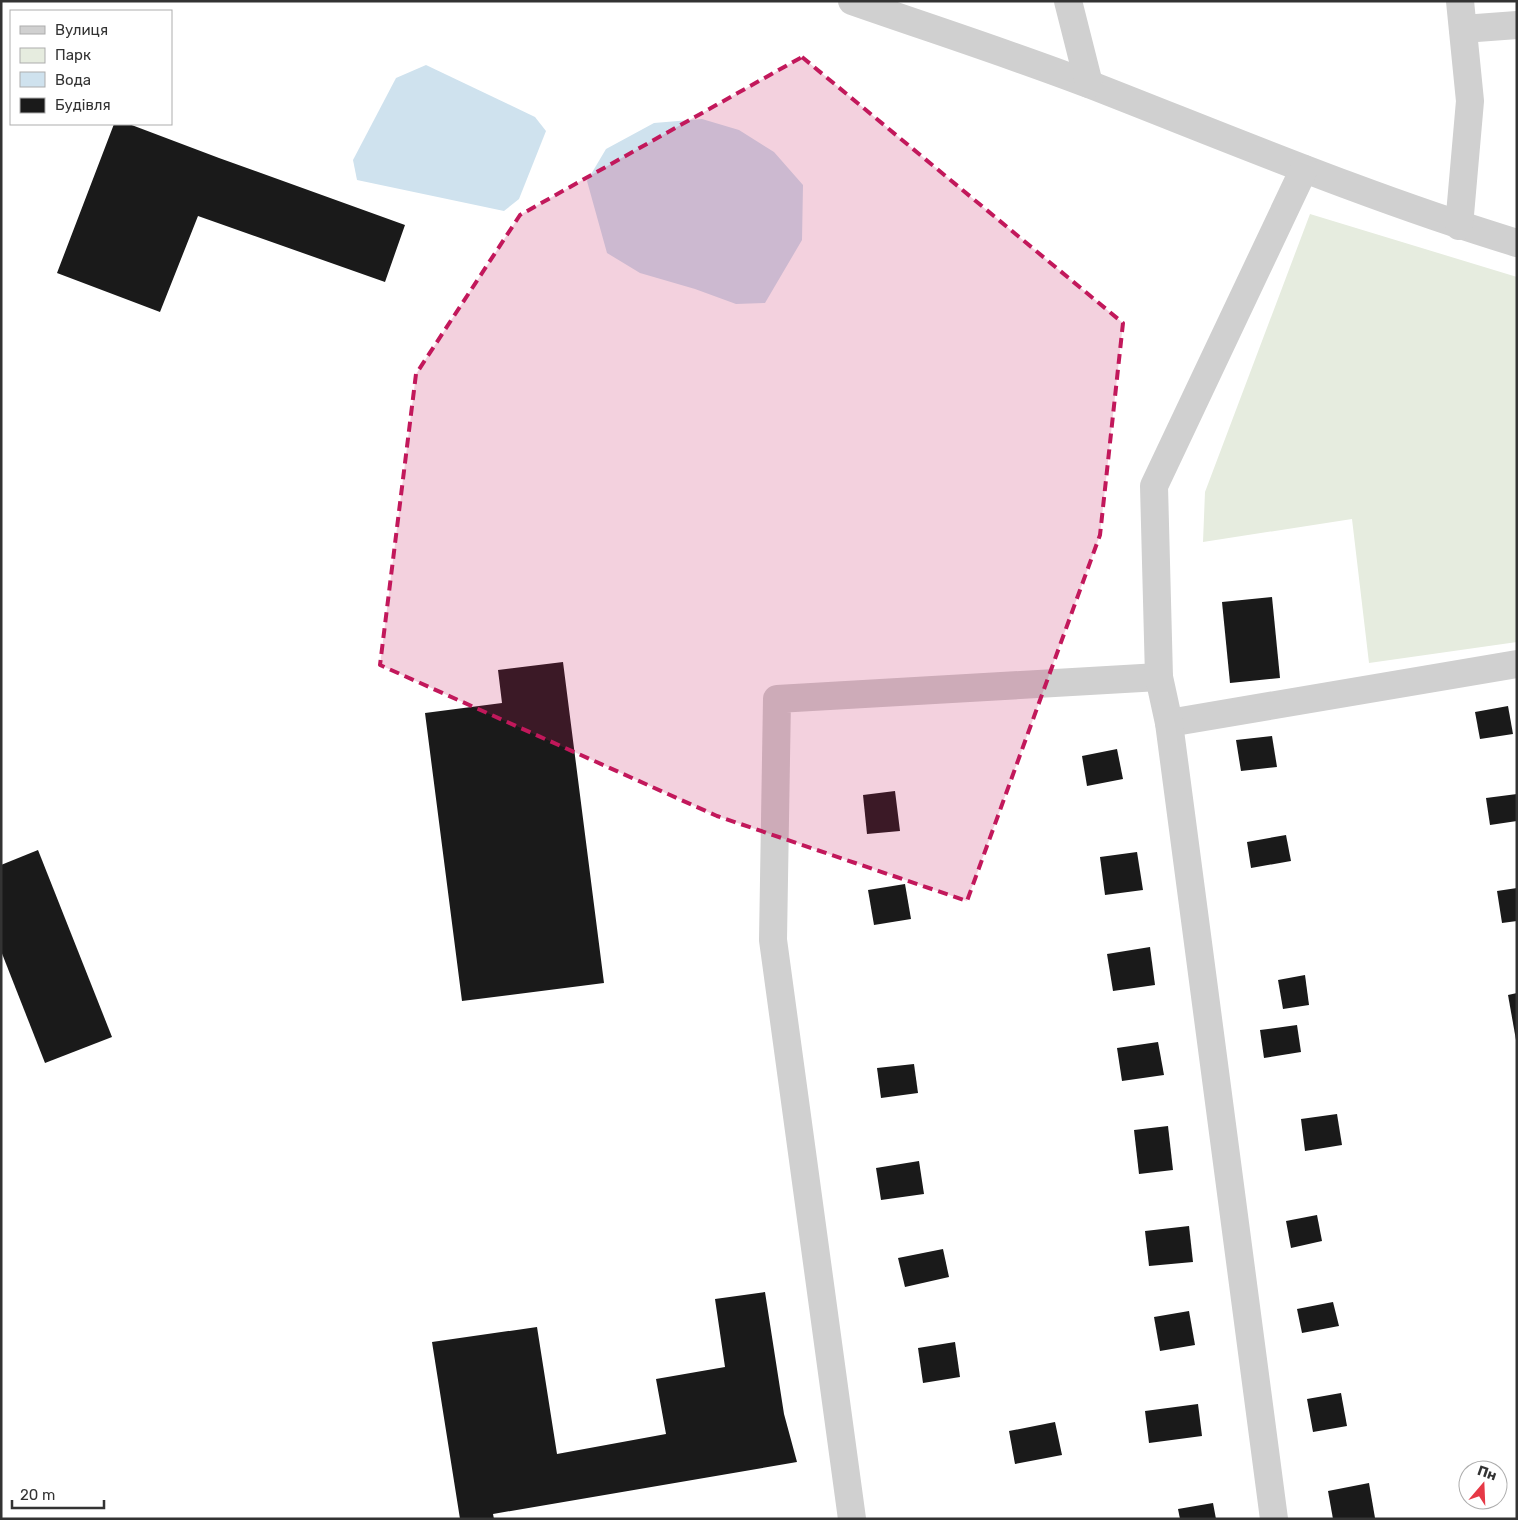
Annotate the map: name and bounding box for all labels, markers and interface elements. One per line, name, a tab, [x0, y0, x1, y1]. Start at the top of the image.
legend	[10, 10, 172, 125]
text: Вулиця	[55, 21, 108, 39]
text: Парк	[55, 46, 91, 64]
text: Вода	[55, 71, 91, 89]
text: Будівля	[55, 96, 111, 114]
north arrow	[1458, 1460, 1508, 1510]
text: Пн	[1475, 1462, 1499, 1484]
scale bar	[12, 1478, 105, 1510]
text: 20 m	[20, 1486, 55, 1504]

